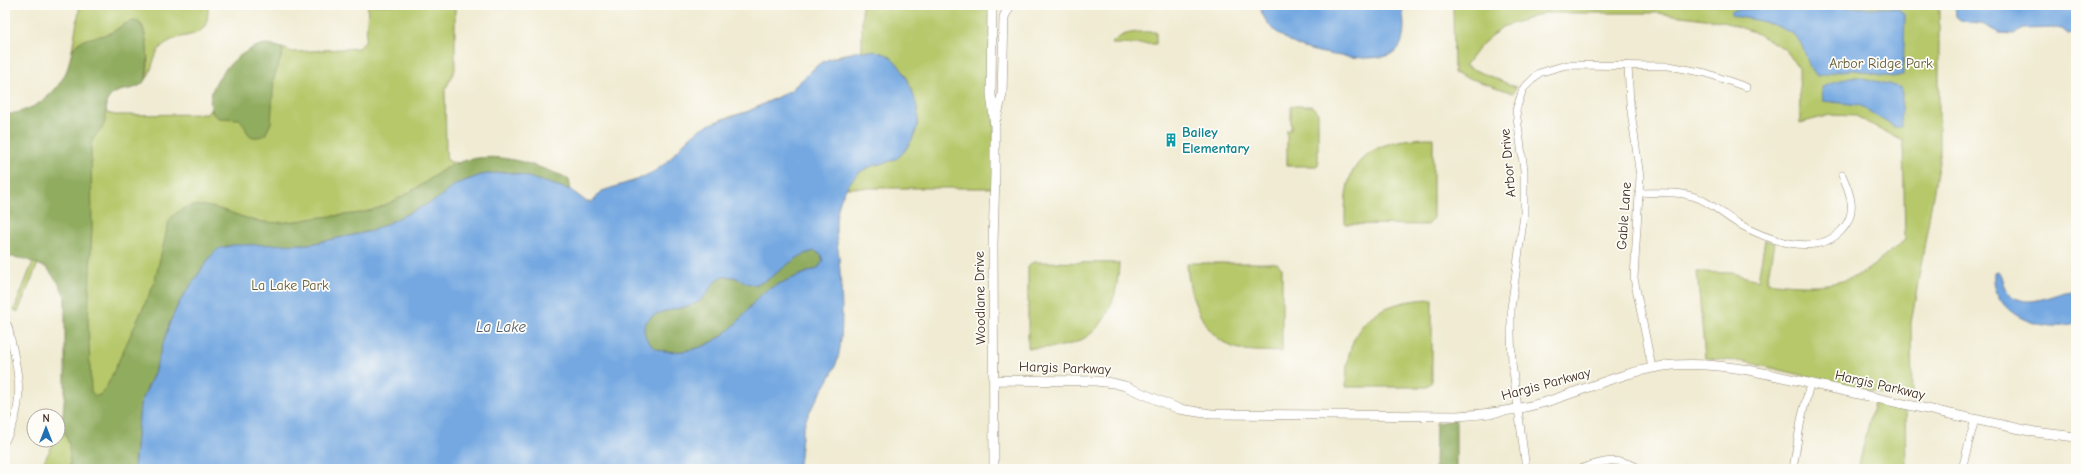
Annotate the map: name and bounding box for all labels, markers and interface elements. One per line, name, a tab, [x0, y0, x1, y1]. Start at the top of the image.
park label: Arbor Ridge Park	[1829, 55, 1933, 72]
place label: Bailey Elementary	[1182, 124, 1250, 157]
street label: Arbor Drive	[1497, 128, 1519, 198]
building icon: Bailey Elementary	[1163, 132, 1179, 148]
street label: Gable Lane	[1613, 181, 1635, 251]
street label: Woodlane Drive	[971, 251, 989, 345]
park label: La Lake Park	[251, 277, 329, 294]
water label: La Lake	[476, 318, 526, 336]
street label: Hargis Parkway	[1019, 358, 1112, 378]
street label: Hargis Parkway	[1499, 364, 1593, 404]
street label: Hargis Parkway	[1833, 366, 1927, 404]
north arrow	[26, 408, 66, 448]
text: N	[42, 412, 50, 425]

